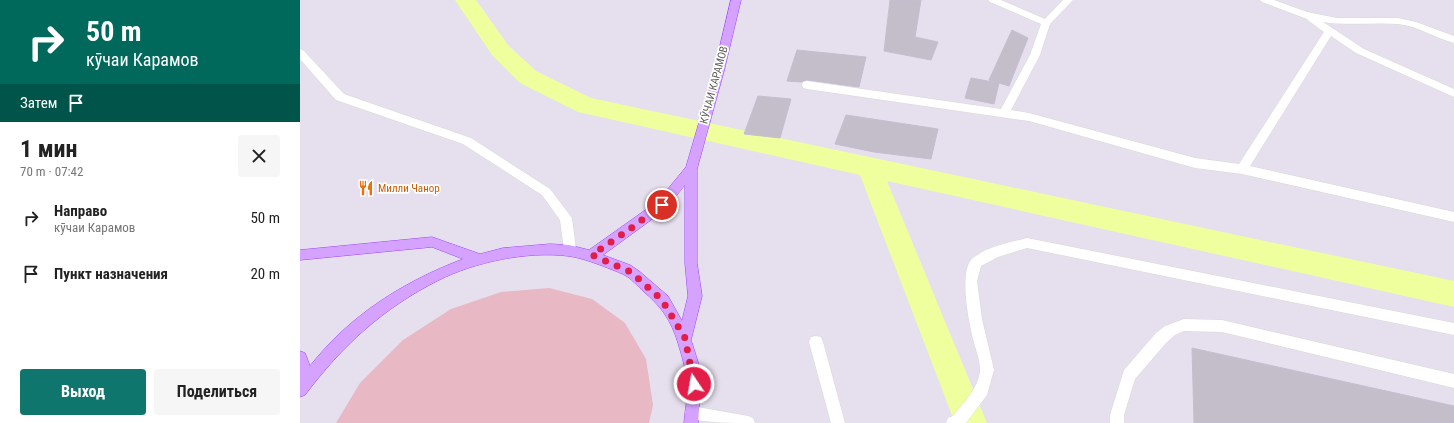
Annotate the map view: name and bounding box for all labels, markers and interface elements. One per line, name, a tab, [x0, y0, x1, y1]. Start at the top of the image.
text: 50 m	[86, 15, 142, 48]
icon: right	[20, 16, 72, 68]
street label: КӮЧАИ КАРАМОВ	[697, 45, 731, 125]
text: кӯчаи Карамов	[86, 49, 199, 70]
icon: arrive	[65, 92, 87, 114]
text: Затем	[20, 94, 57, 112]
text: 1 мин	[20, 135, 78, 163]
button: close	[238, 135, 280, 177]
text: 70 m · 07:42	[20, 164, 83, 179]
restaurant icon: Милли Чанор	[357, 179, 375, 197]
place label: Милли Чанор	[378, 182, 440, 195]
pin	[645, 188, 679, 222]
icon: arrive	[651, 194, 673, 216]
text: Направо	[54, 202, 107, 220]
icon: right	[20, 207, 42, 229]
text: 50 m	[250, 209, 280, 227]
text: кӯчаи Карамов	[54, 220, 135, 235]
icon: arrive	[20, 263, 42, 285]
text: Пункт назначения	[54, 265, 168, 283]
text: 20 m	[250, 265, 280, 283]
position arrow	[673, 363, 715, 405]
button: Выход	[20, 369, 146, 415]
button: Поделиться	[154, 369, 280, 415]

